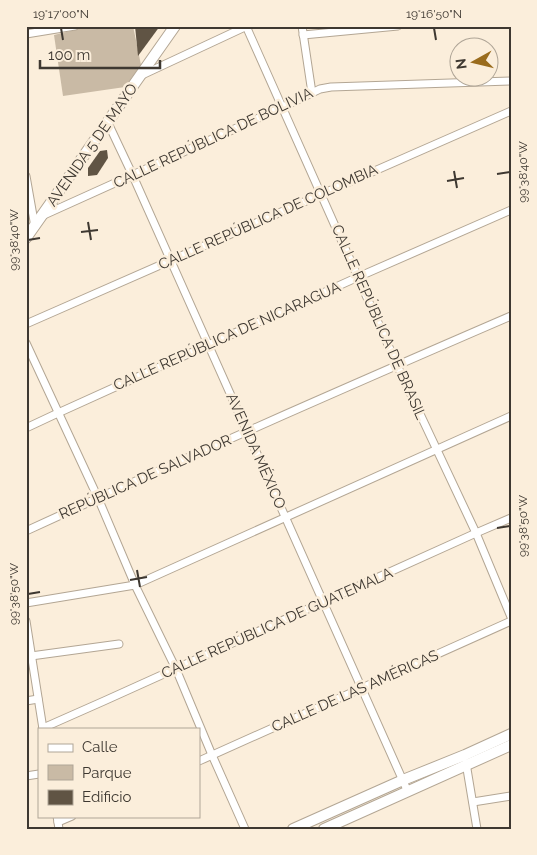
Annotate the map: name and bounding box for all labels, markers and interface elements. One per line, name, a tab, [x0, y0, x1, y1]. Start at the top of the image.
text: 19°17'00"N	[33, 7, 89, 21]
text: 19°16'50"N	[406, 7, 462, 21]
scale bar	[40, 38, 160, 70]
north arrow	[450, 38, 500, 88]
text: 100 m	[48, 46, 90, 64]
text: N	[452, 57, 470, 70]
street label: AVENIDA 5 DE MAYO	[43, 80, 141, 210]
street label: CALLE REPÚBLICA DE BOLIVIA	[110, 84, 316, 192]
text: 99°38'40"W	[516, 141, 530, 203]
street label: CALLE REPÚBLICA DE COLOMBIA	[156, 160, 380, 274]
text: 99°38'40"W	[7, 209, 21, 271]
street label: CALLE REPÚBLICA DE BRASIL	[328, 222, 430, 422]
street label: CALLE REPÚBLICA DE NICARAGUA	[111, 278, 343, 394]
street label: AVENIDA MÉXICO	[222, 390, 290, 512]
street label: REPÚBLICA DE SALVADOR	[56, 431, 234, 523]
text: 99°38'50"W	[516, 494, 530, 557]
text: 99°38'50"W	[7, 562, 21, 625]
street label: CALLE REPÚBLICA DE GUATEMALA	[159, 564, 395, 682]
street label: CALLE DE LAS AMÉRICAS	[269, 646, 441, 736]
legend	[38, 728, 200, 818]
text: Calle	[82, 738, 118, 756]
text: Parque	[82, 764, 132, 782]
text: Edificio	[82, 788, 132, 806]

